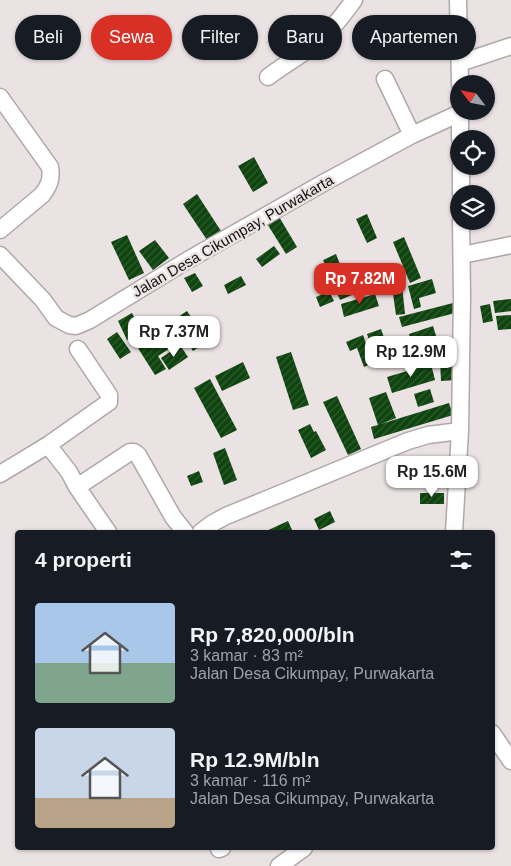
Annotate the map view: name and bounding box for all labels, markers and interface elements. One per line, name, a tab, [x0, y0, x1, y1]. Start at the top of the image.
chip: Beli	[15, 15, 81, 60]
chip: Sewa	[91, 15, 172, 60]
chip: Filter	[182, 15, 258, 60]
chip: Baru	[268, 15, 342, 60]
chip: Apartemen	[352, 15, 476, 60]
north arrow	[450, 75, 495, 120]
map controls	[450, 75, 495, 230]
button: locate	[450, 130, 495, 175]
street label: Jalan Desa Cikumpay, Purwakarta	[129, 171, 337, 300]
button: layers	[450, 185, 495, 230]
pin: Rp 7.82M	[308, 262, 412, 305]
text: Rp 7.82M	[325, 270, 395, 287]
pin: Rp 7.37M	[122, 316, 226, 358]
text: Rp 7.37M	[139, 323, 209, 340]
pin: Rp 12.9M	[359, 336, 463, 378]
text: Rp 12.9M	[376, 343, 446, 360]
pin: Rp 15.6M	[380, 456, 484, 498]
text: Rp 15.6M	[397, 463, 467, 480]
icon: filters	[447, 546, 475, 574]
text: 4 properti	[35, 548, 132, 571]
icon: home	[75, 623, 135, 683]
text: Rp 7,820,000/bln	[190, 623, 355, 646]
text: 3 kamar · 83 m²	[190, 647, 303, 664]
text: Jalan Desa Cikumpay, Purwakarta	[190, 665, 434, 682]
icon: home	[75, 748, 135, 808]
text: Rp 12.9M/bln	[190, 748, 320, 771]
text: 3 kamar · 116 m²	[190, 772, 311, 789]
text: Jalan Desa Cikumpay, Purwakarta	[190, 790, 434, 807]

